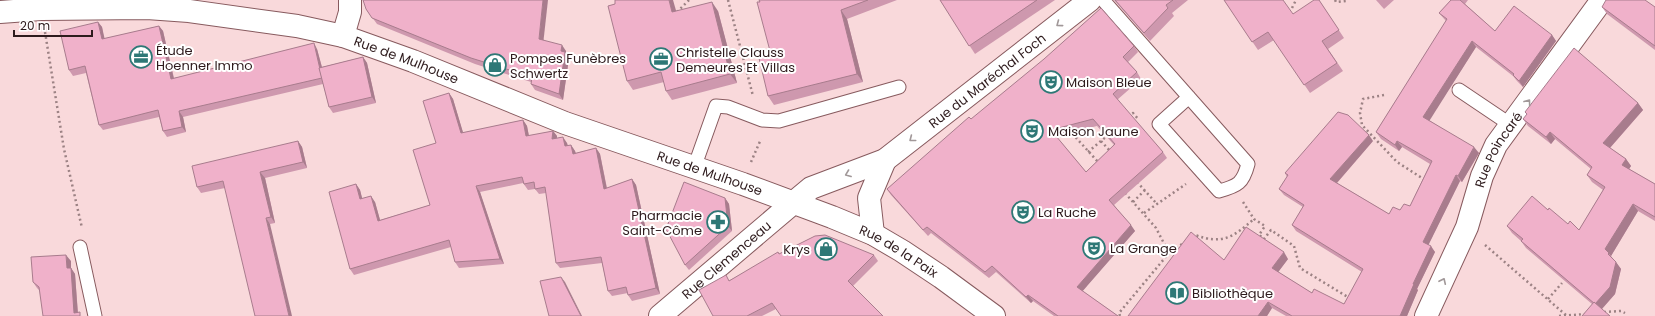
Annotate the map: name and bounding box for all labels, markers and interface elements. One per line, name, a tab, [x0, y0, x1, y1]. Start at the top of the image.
scale bar	[14, 12, 92, 38]
text: 20 m	[20, 17, 50, 34]
one-way arrow	[1056, 19, 1063, 26]
street label: Rue du Maréchal Foch	[924, 29, 1050, 132]
street label: Rue de Mulhouse	[351, 31, 462, 88]
place label: Étude Hoenner Immo	[156, 41, 253, 75]
place label: Christelle Clauss Demeures Et Villas	[676, 43, 795, 77]
office icon: Étude Hoenner Immo	[128, 44, 154, 70]
office icon: Christelle Clauss Demeures Et Villas	[648, 46, 674, 72]
place label: Pompes Funèbres Schwertz	[510, 49, 626, 83]
shop icon: Pompes Funèbres Schwertz	[482, 52, 508, 78]
theatre icon: Maison Bleue	[1038, 69, 1064, 95]
place label: Maison Bleue	[1066, 73, 1152, 92]
one-way arrow	[1523, 99, 1530, 106]
street label: Rue Poincaré	[1470, 108, 1527, 190]
theatre icon: Maison Jaune	[1019, 118, 1045, 144]
place label: Maison Jaune	[1048, 122, 1138, 141]
one-way arrow	[909, 134, 916, 141]
street label: Rue de Mulhouse	[654, 146, 765, 200]
one-way arrow	[845, 169, 852, 177]
theatre icon: La Ruche	[1010, 199, 1036, 225]
place label: La Ruche	[1038, 203, 1096, 222]
place label: Pharmacie Saint-Côme	[622, 206, 702, 240]
pharmacy icon: Pharmacie Saint-Côme	[705, 209, 731, 235]
street label: Rue Clemenceau	[677, 216, 775, 303]
street label: Rue de la Paix	[856, 220, 943, 283]
theatre icon: La Grange	[1081, 235, 1107, 261]
shop icon: Krys	[813, 236, 839, 262]
place label: La Grange	[1110, 239, 1177, 258]
place label: Krys	[783, 240, 810, 259]
one-way arrow	[1438, 277, 1446, 285]
library icon: Bibliothèque	[1164, 280, 1190, 306]
place label: Bibliothèque	[1192, 284, 1273, 303]

